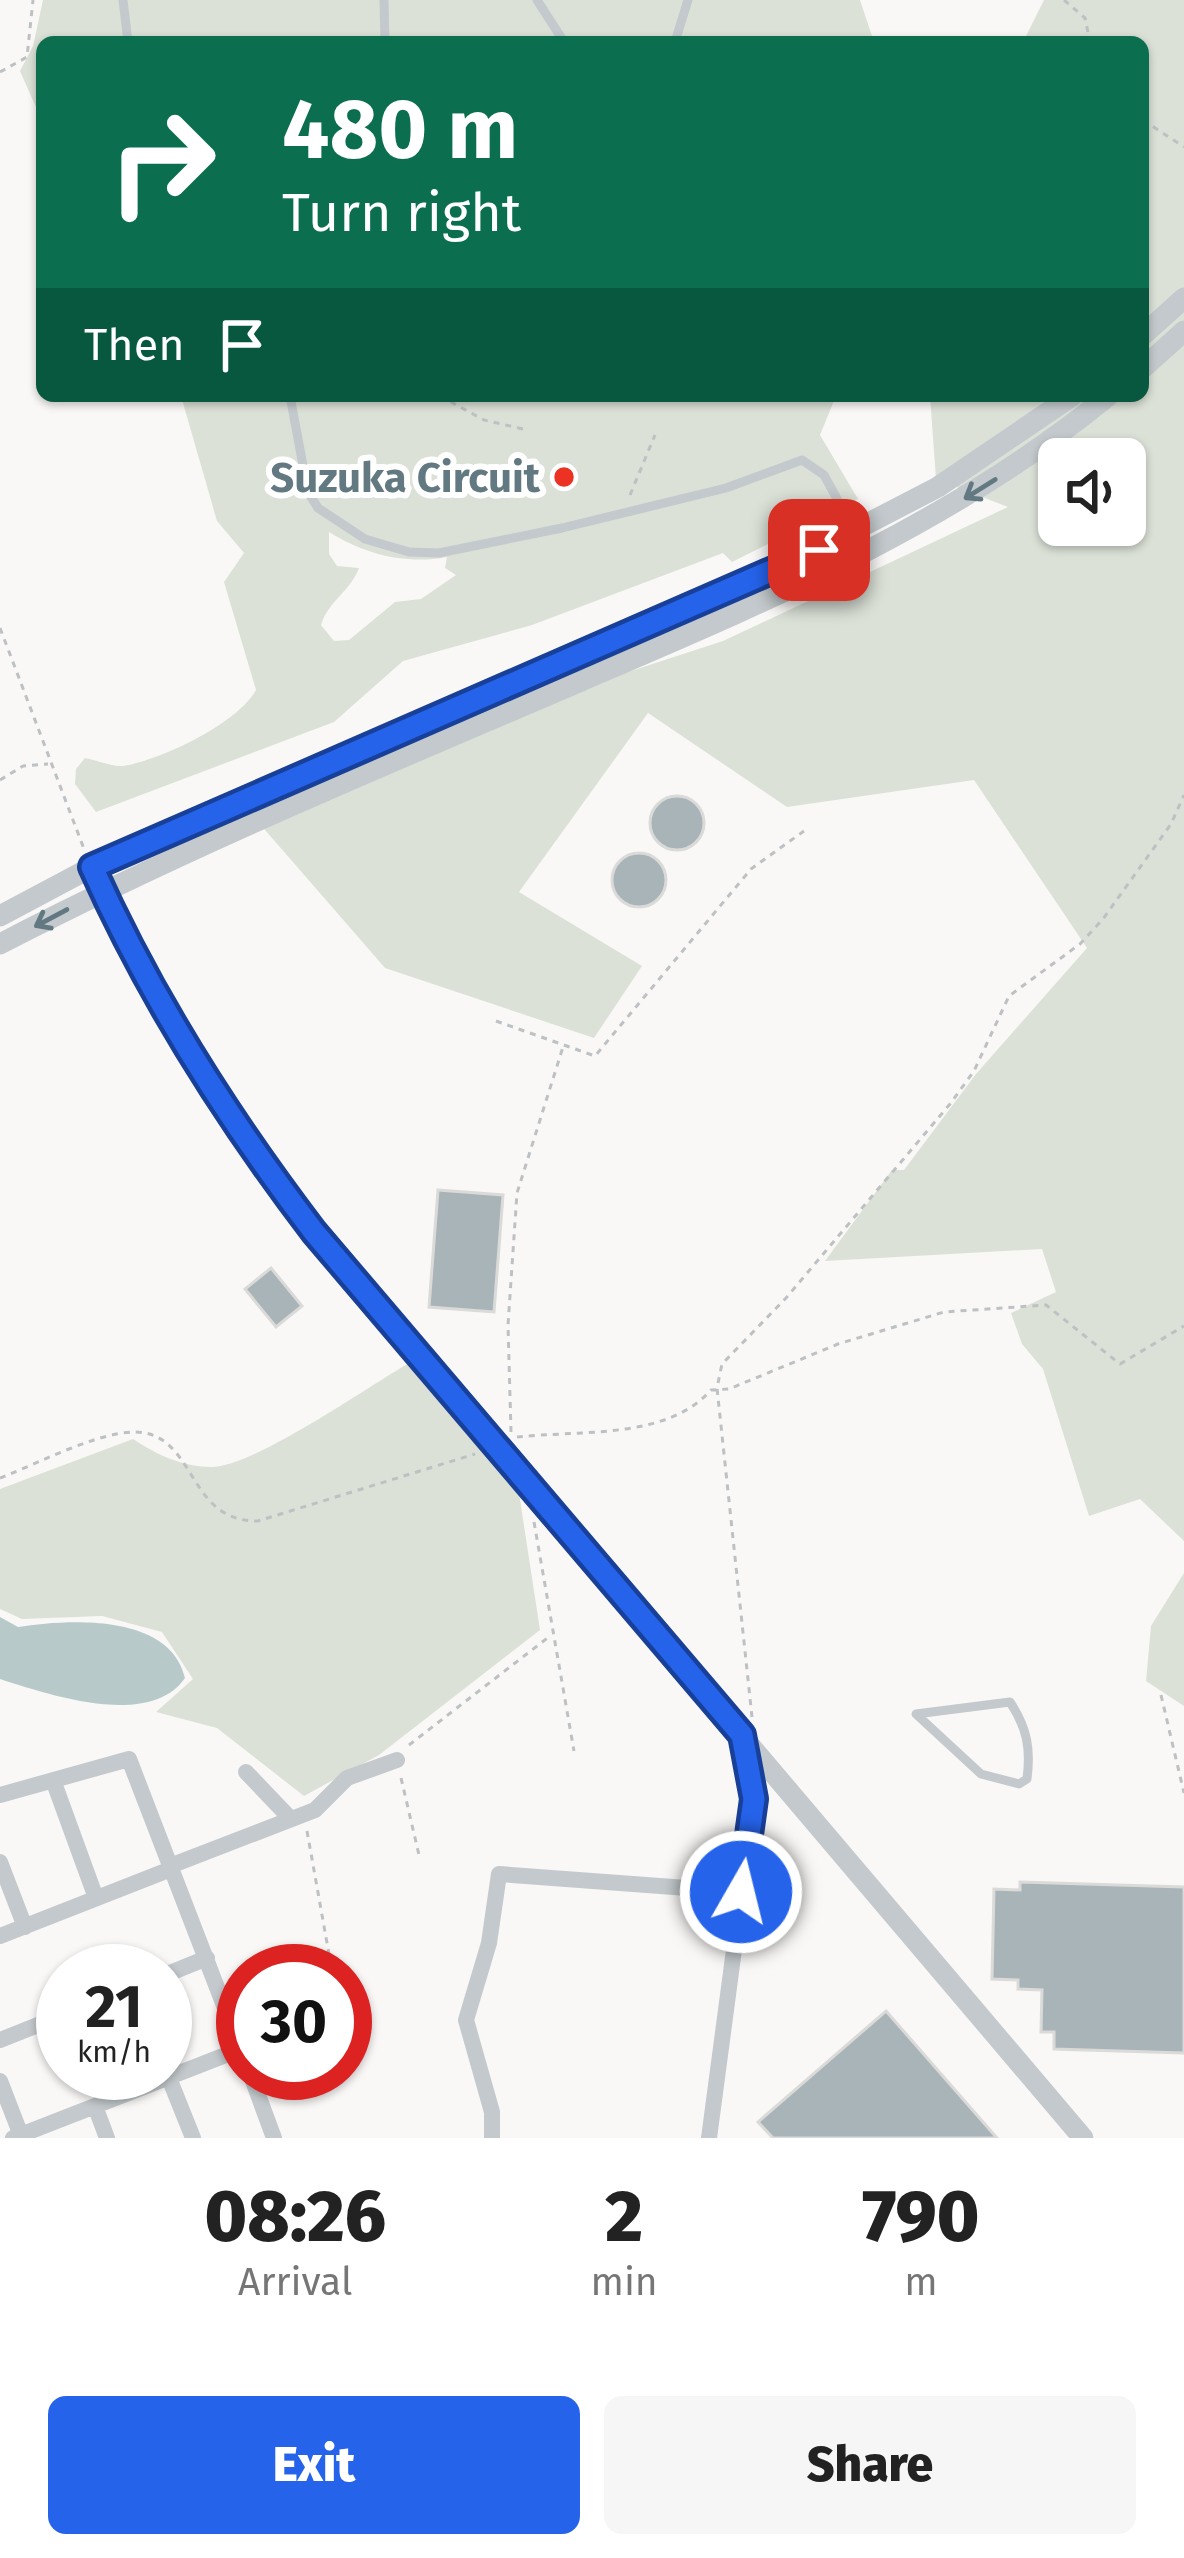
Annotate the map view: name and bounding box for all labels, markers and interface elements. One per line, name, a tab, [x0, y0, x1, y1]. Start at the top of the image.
text: 480 m	[282, 79, 518, 180]
icon: right	[84, 84, 240, 240]
text: Turn right	[282, 181, 521, 245]
icon: arrive	[209, 312, 275, 378]
text: Then	[84, 318, 185, 372]
map controls	[1038, 438, 1146, 546]
button: sound	[1038, 438, 1146, 546]
place label: Suzuka Circuit	[270, 453, 541, 503]
marker: Suzuka Circuit	[551, 464, 577, 490]
one-way arrow	[963, 477, 997, 501]
pin	[768, 499, 870, 601]
icon: arrive	[786, 517, 852, 583]
one-way arrow	[34, 907, 70, 930]
position arrow	[678, 1829, 804, 1955]
speed limit sign: 30	[216, 1944, 372, 2100]
text: 21	[85, 1971, 143, 2043]
text: km/h	[77, 2034, 151, 2070]
text: 08:26	[205, 2174, 386, 2260]
text: 2	[605, 2174, 643, 2260]
text: 790	[862, 2174, 979, 2260]
text: Arrival	[238, 2259, 352, 2305]
text: min	[590, 2259, 658, 2305]
text: m	[904, 2259, 938, 2305]
button: Exit	[48, 2396, 580, 2534]
button: Share	[604, 2396, 1136, 2534]

